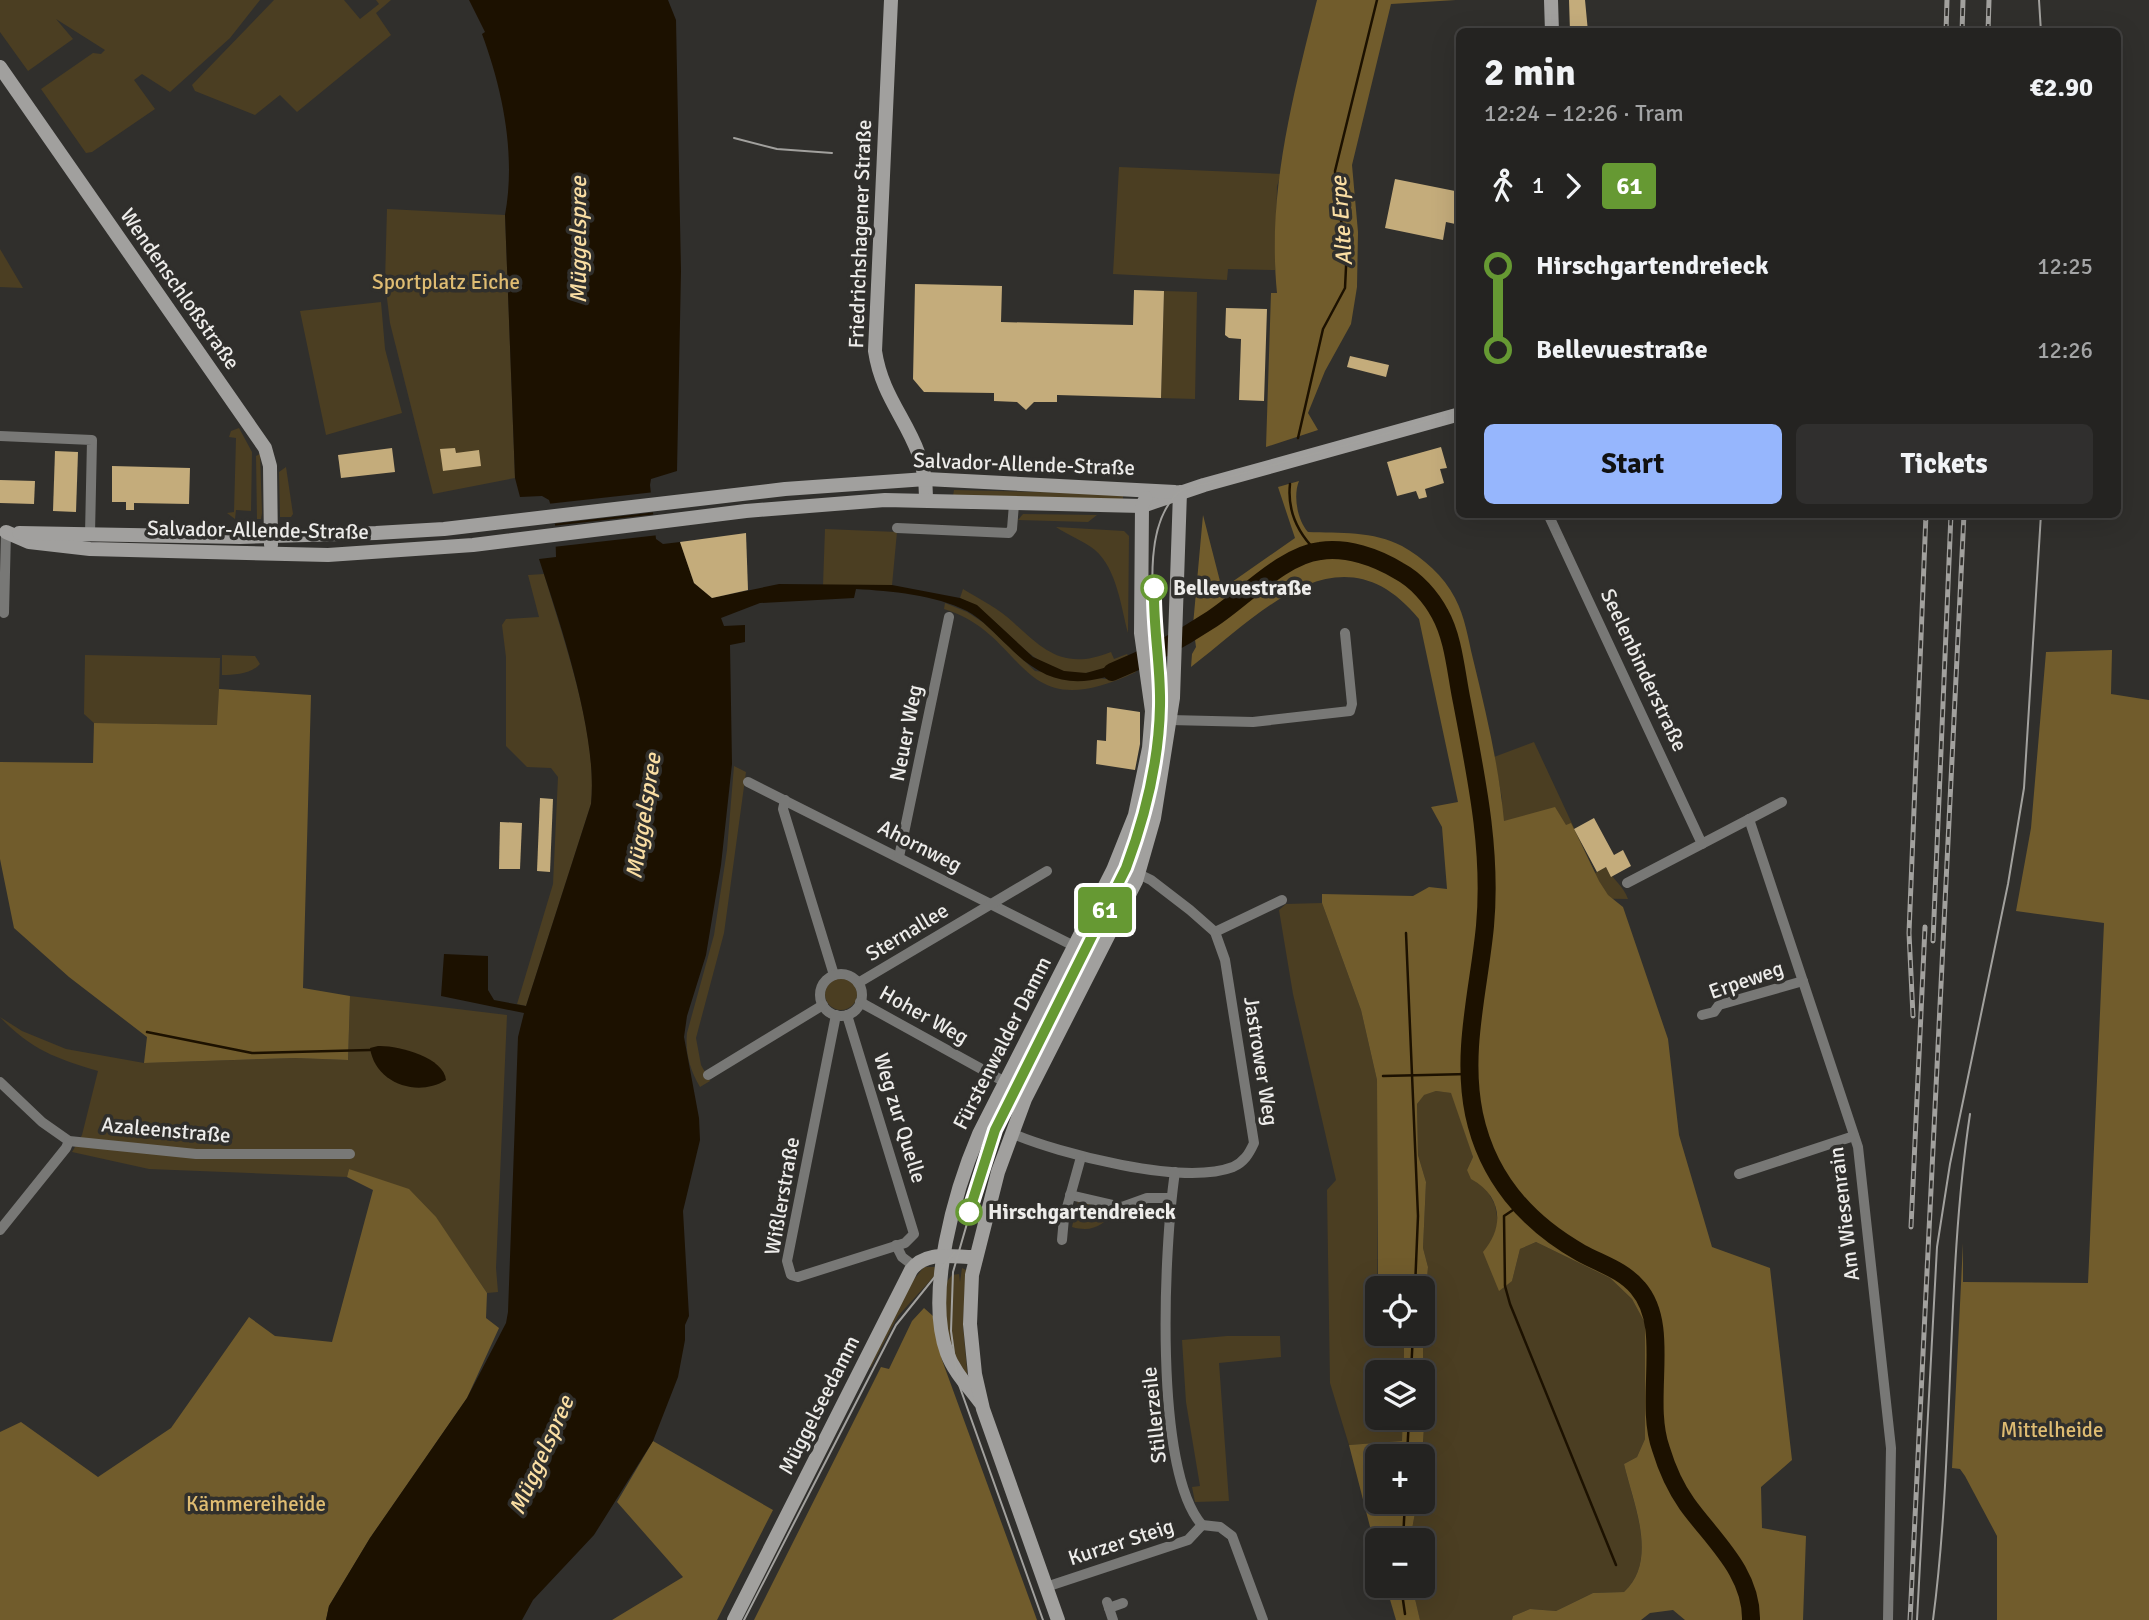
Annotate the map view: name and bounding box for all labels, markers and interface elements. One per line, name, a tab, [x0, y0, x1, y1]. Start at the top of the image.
text: 2 min	[1484, 49, 1576, 96]
text: €2.90	[2029, 72, 2093, 104]
text: 12:24 – 12:26 · Tram	[1484, 99, 1684, 128]
street label: Friedrichshagener Straße	[843, 119, 877, 349]
icon: walk	[1484, 167, 1522, 205]
icon: forward	[1554, 167, 1592, 205]
text: 1	[1532, 171, 1544, 200]
text: 61	[1616, 171, 1642, 201]
water label: Alte Erpe	[1324, 174, 1359, 267]
water label: Müggelspree	[564, 175, 593, 304]
street label: Wendenschloßstraße	[115, 203, 245, 375]
text: Hirschgartendreieck	[1536, 250, 1769, 282]
text: 12:25	[2037, 252, 2093, 281]
park label: Sportplatz Eiche	[372, 269, 520, 295]
text: Bellevuestraße	[1536, 334, 1708, 366]
text: 12:26	[2037, 336, 2093, 365]
button: Start	[1484, 424, 1782, 504]
button: Tickets	[1796, 424, 2093, 504]
street label: Salvador-Allende-Straße	[913, 447, 1135, 481]
street label: Salvador-Allende-Straße	[147, 515, 369, 545]
marker: Bellevuestraße	[1141, 575, 1167, 601]
place label: Bellevuestraße	[1173, 575, 1312, 601]
street label: Seelenbinderstraße	[1595, 584, 1693, 756]
street label: Neuer Weg	[884, 683, 928, 783]
water label: Müggelspree	[619, 750, 668, 881]
street label: Ahornweg	[874, 814, 966, 878]
line badge: 61	[1074, 887, 1136, 933]
text: 61	[1092, 895, 1118, 925]
street label: Sternallee	[861, 897, 953, 967]
street label: Fürstenwalder Damm	[947, 952, 1057, 1134]
street label: Erpeweg	[1705, 955, 1787, 1005]
street label: Hoher Weg	[875, 980, 973, 1050]
street label: Jastrower Weg	[1238, 995, 1284, 1127]
street label: Weg zur Quelle	[868, 1050, 932, 1186]
street label: Azaleenstraße	[100, 1111, 232, 1149]
street label: Wißlerstraße	[759, 1135, 805, 1257]
street label: Am Wiesenrain	[1823, 1146, 1865, 1282]
marker: Hirschgartendreieck	[956, 1199, 982, 1225]
place label: Hirschgartendreieck	[988, 1199, 1176, 1225]
map controls	[1365, 1276, 1435, 1598]
button: locate	[1365, 1276, 1435, 1346]
street label: Müggelseedamm	[773, 1331, 865, 1479]
button: layers	[1365, 1360, 1435, 1430]
street label: Stillerzeile	[1136, 1365, 1172, 1465]
water label: Müggelspree	[502, 1390, 581, 1519]
park label: Mittelheide	[2000, 1417, 2104, 1443]
button: +	[1365, 1444, 1435, 1514]
park label: Kämmereiheide	[186, 1491, 326, 1517]
street label: Kurzer Steig	[1065, 1513, 1177, 1571]
button: −	[1365, 1528, 1435, 1598]

